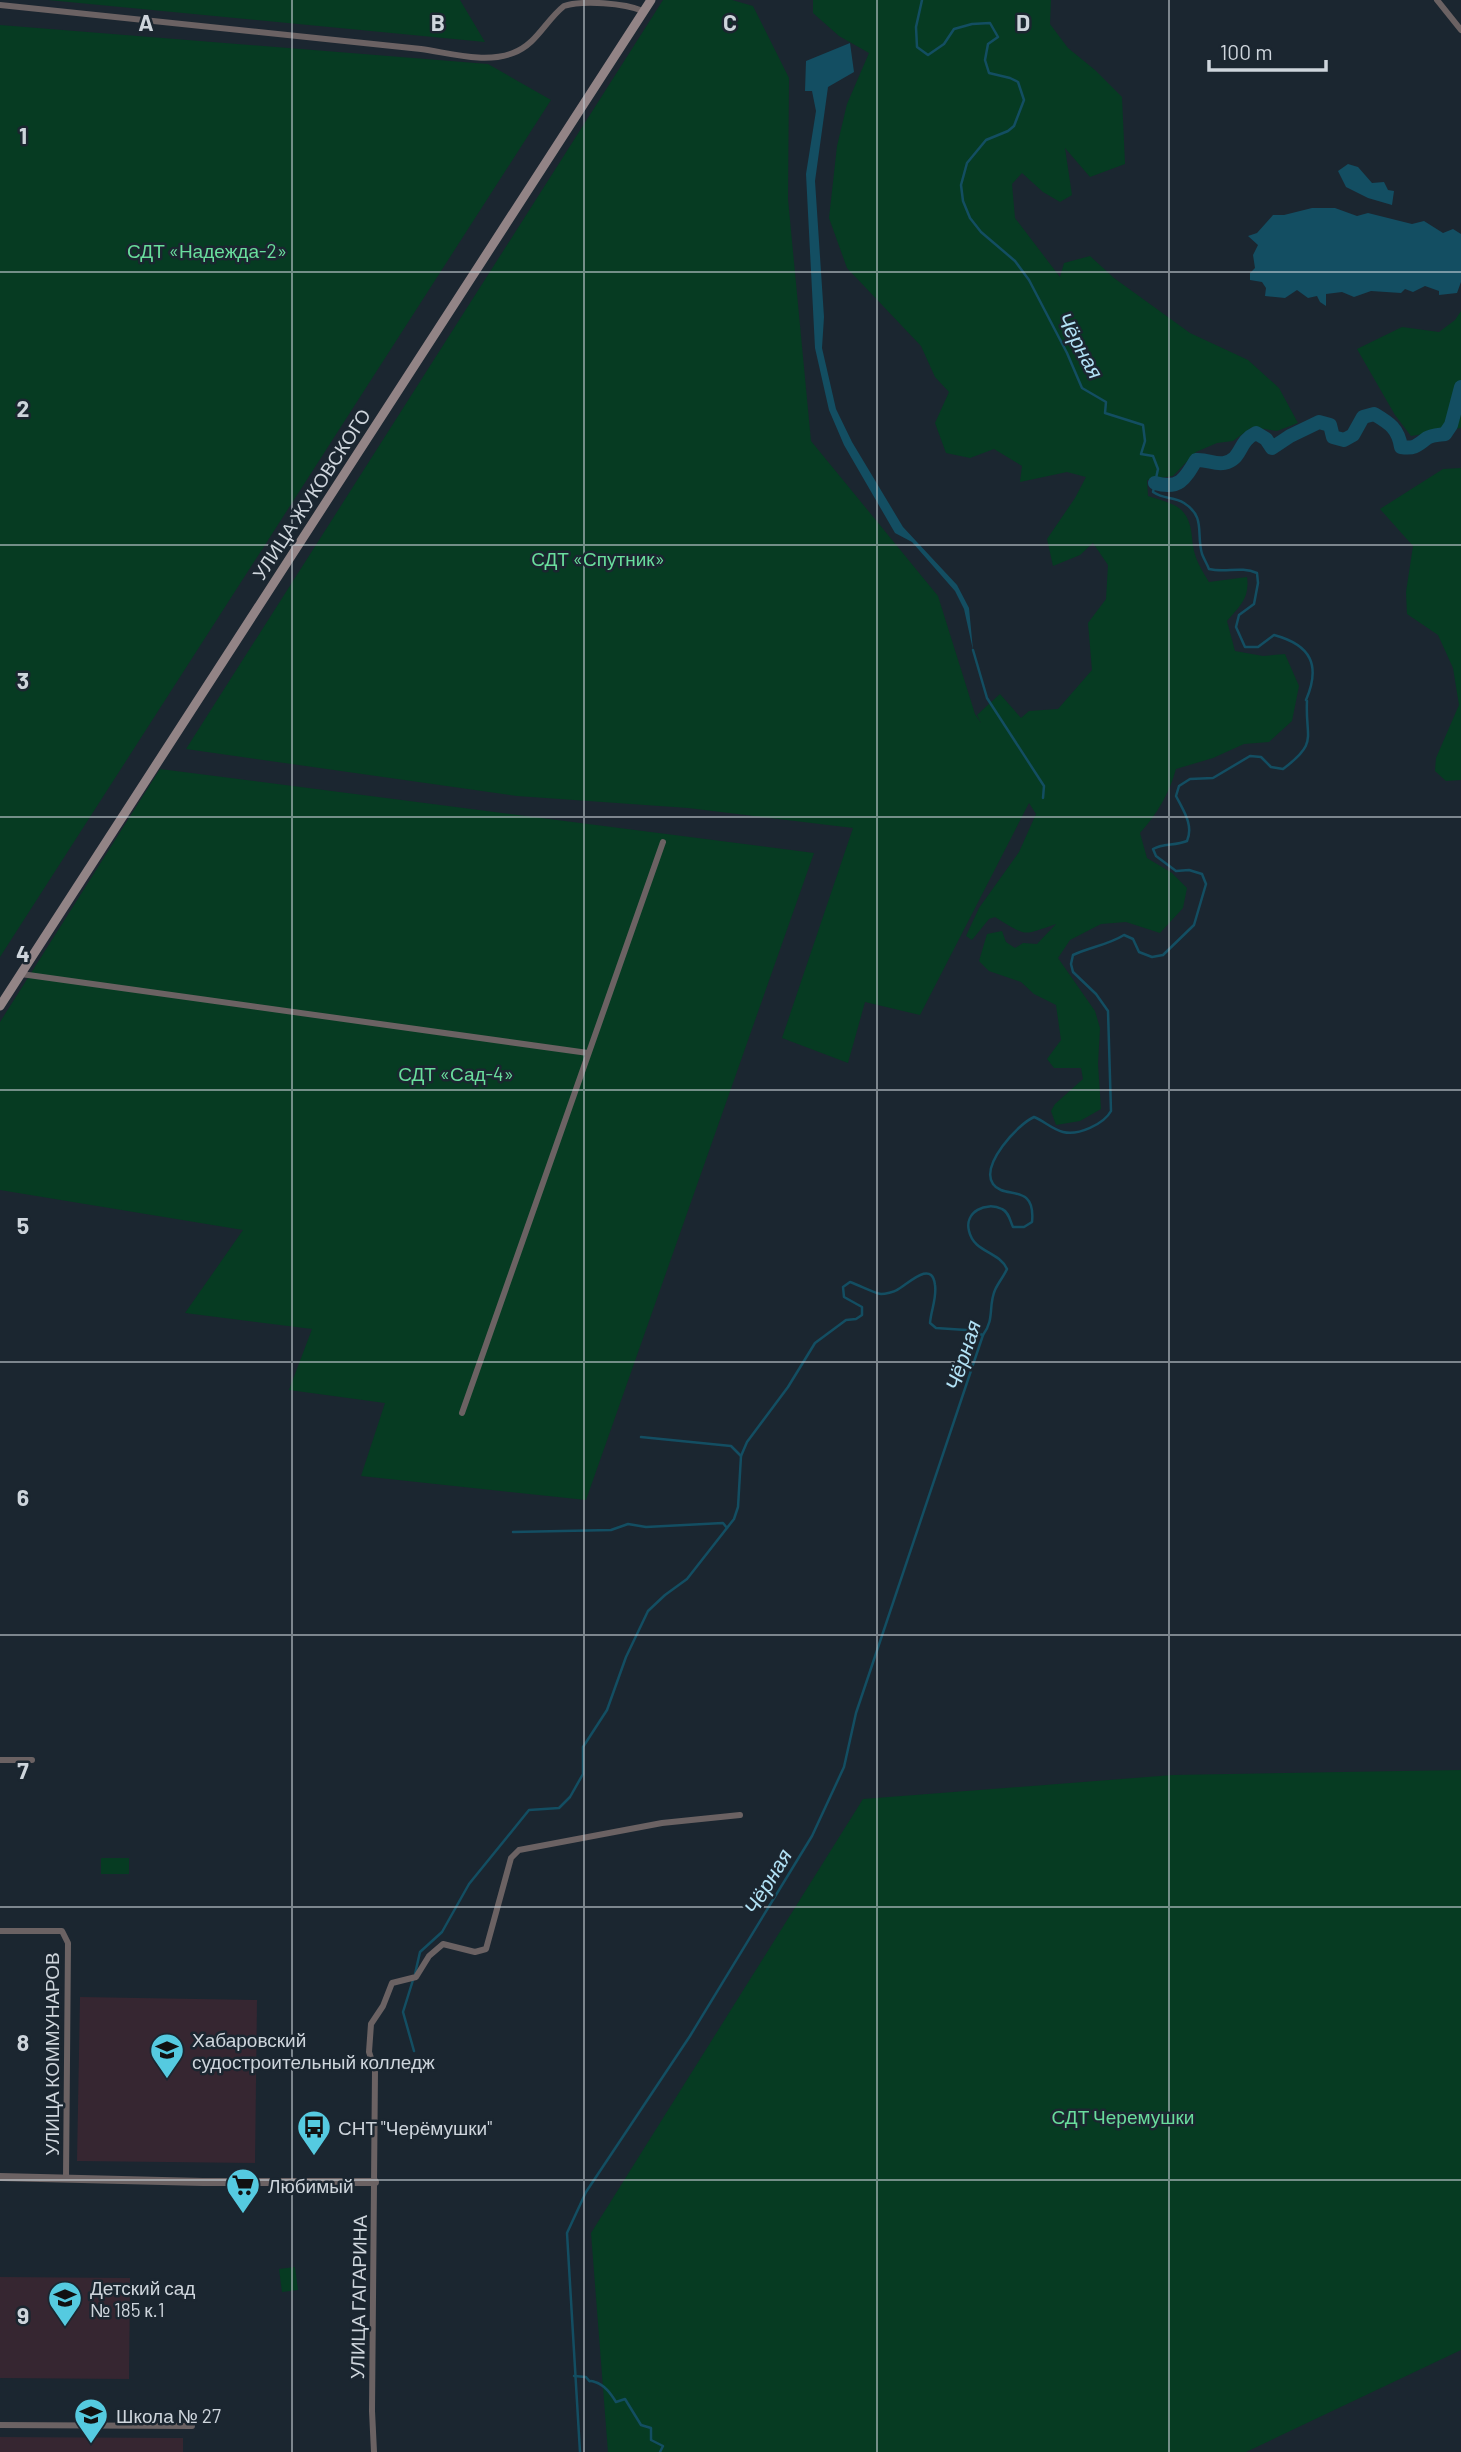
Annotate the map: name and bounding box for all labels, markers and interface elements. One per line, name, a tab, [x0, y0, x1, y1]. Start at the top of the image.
text: A	[138, 8, 154, 36]
text: B	[431, 8, 445, 36]
text: C	[723, 8, 737, 36]
text: D	[1016, 8, 1030, 36]
scale bar	[1209, 28, 1326, 72]
text: 100 m	[1220, 39, 1273, 64]
text: 1	[19, 121, 27, 149]
park label: СДТ «Надежда-2»	[127, 239, 287, 262]
water label: Чёрная	[1053, 307, 1109, 383]
text: 2	[17, 394, 29, 422]
street label: УЛИЦА ЖУКОВСКОГО	[247, 404, 375, 584]
park label: СДТ «Спутник»	[531, 547, 665, 570]
text: 3	[17, 666, 29, 694]
text: 4	[16, 939, 30, 967]
park label: СДТ «Сад-4»	[398, 1062, 514, 1085]
text: 5	[17, 1211, 29, 1239]
water label: Чёрная	[939, 1317, 985, 1393]
text: 6	[17, 1483, 29, 1511]
text: 7	[17, 1756, 29, 1784]
water label: Чёрная	[738, 1844, 796, 1918]
street label: УЛИЦА КОММУНАРОВ	[40, 1952, 63, 2156]
text: 8	[17, 2028, 29, 2056]
place label: Хабаровский судостроительный колледж	[192, 2028, 435, 2073]
school or university icon: Хабаровский судостроительный колледж	[148, 2031, 186, 2080]
park label: СДТ Черемушки	[1052, 2105, 1194, 2128]
bus stop icon: СНТ "Черёмушки"	[295, 2108, 333, 2157]
place label: СНТ "Черёмушки"	[338, 2116, 492, 2139]
supermarket icon: Любимый	[224, 2166, 262, 2215]
place label: Любимый	[268, 2174, 354, 2197]
street label: УЛИЦА ГАГАРИНА	[345, 2214, 371, 2379]
place label: Детский сад № 185 к.1	[90, 2276, 195, 2321]
school or university icon: Детский сад № 185 к.1	[46, 2279, 84, 2328]
text: 9	[17, 2301, 29, 2329]
school or university icon: Школа № 27	[72, 2396, 110, 2445]
place label: Школа № 27	[116, 2404, 221, 2427]

